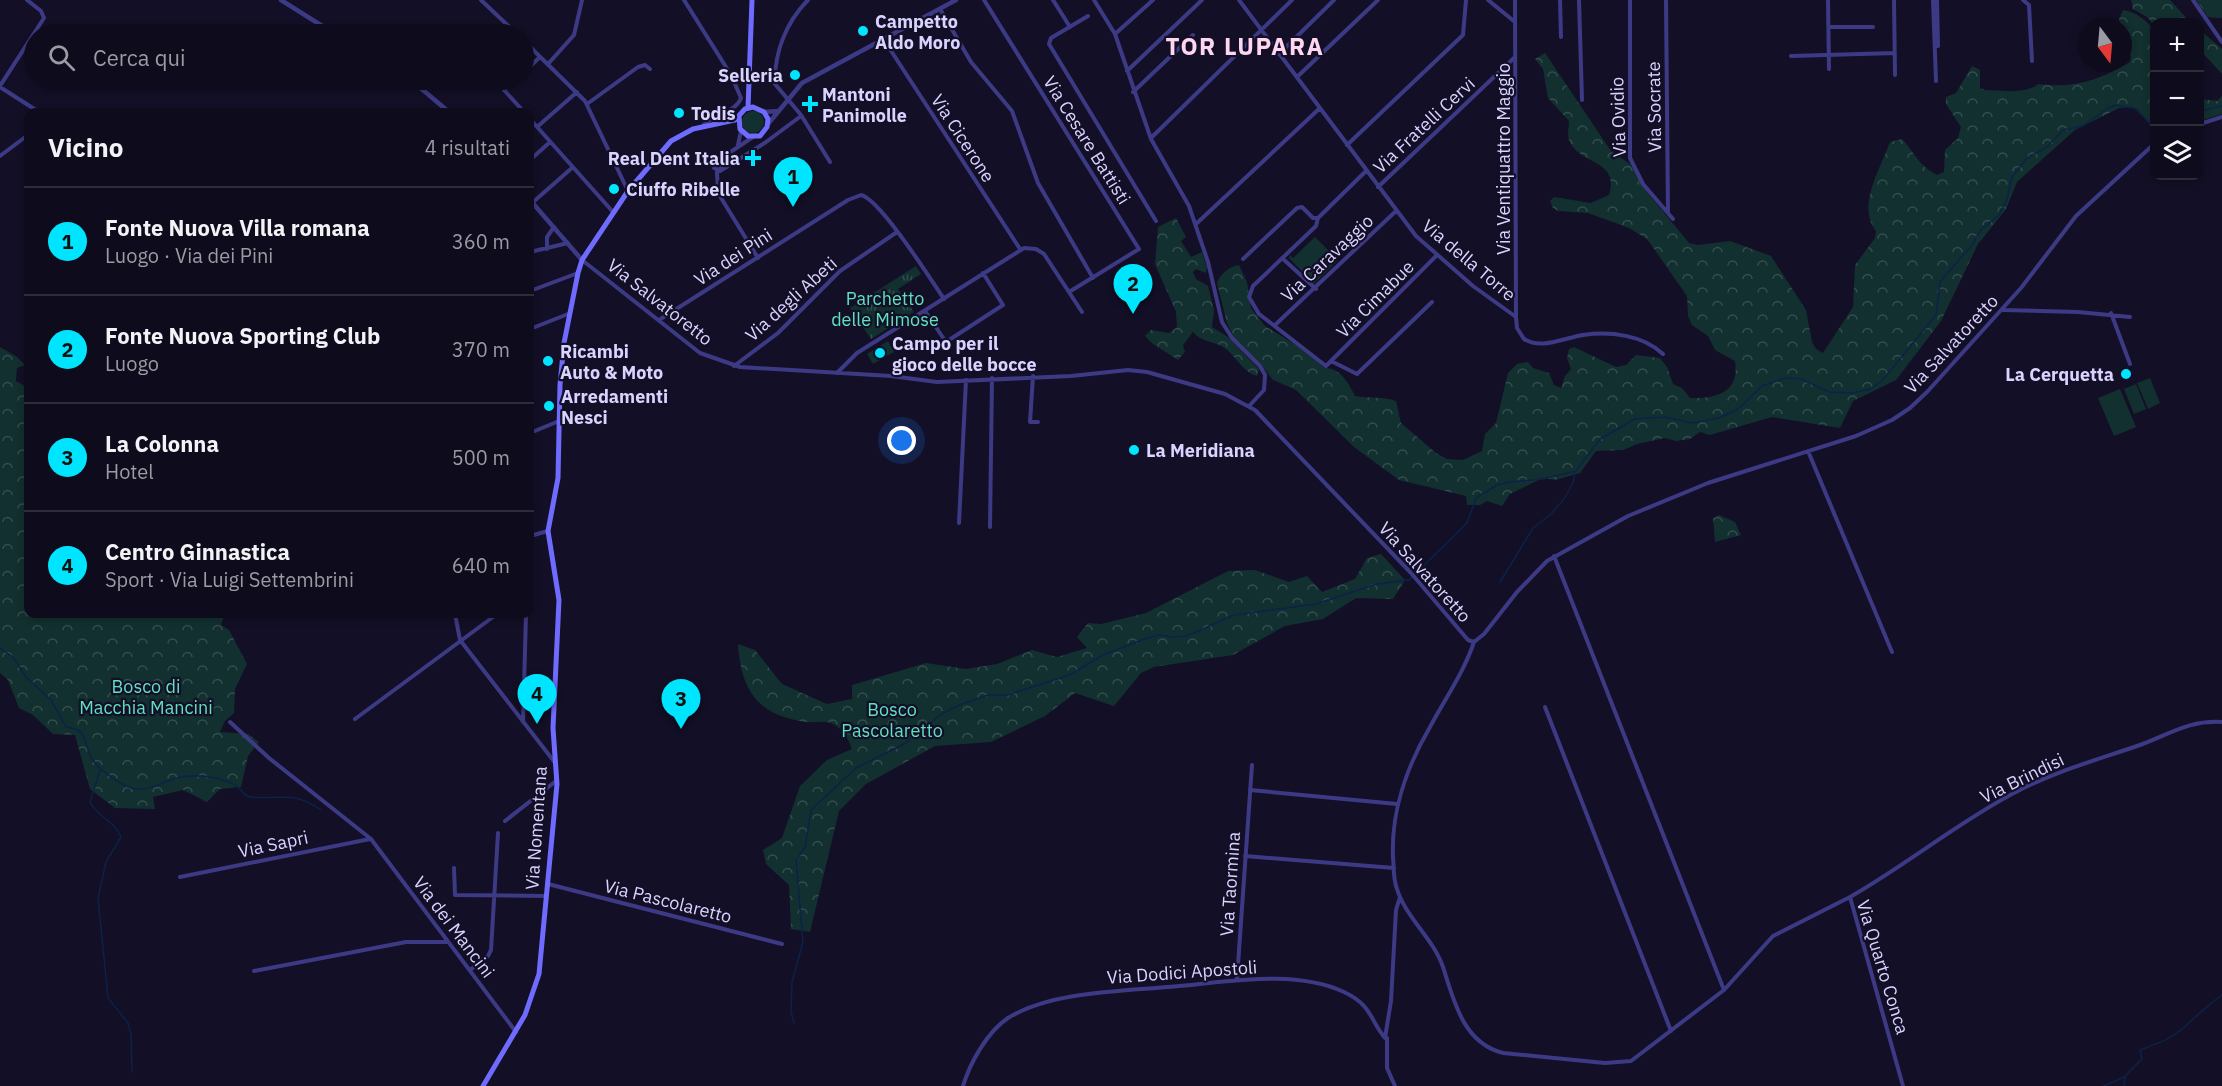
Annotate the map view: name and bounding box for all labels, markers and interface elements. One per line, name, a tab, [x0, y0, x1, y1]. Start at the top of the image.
place label: Campetto Aldo Moro	[875, 10, 960, 54]
north arrow	[2078, 18, 2132, 72]
map controls	[2150, 18, 2204, 180]
button: +	[2150, 18, 2204, 72]
search box	[24, 24, 534, 90]
marker: Campetto Aldo Moro	[856, 24, 870, 38]
district label: TOR LUPARA	[1165, 30, 1325, 62]
icon: search	[45, 41, 78, 74]
text: Cerca qui	[93, 43, 185, 72]
street label: Via Socrate	[1642, 61, 1666, 153]
street label: Via Ventiquattro Maggio	[1492, 63, 1515, 255]
place label: Selleria	[718, 64, 783, 87]
marker: Selleria	[788, 68, 802, 82]
street label: Via Cesare Battisti	[1038, 71, 1136, 209]
street label: Via Fratelli Cervi	[1368, 72, 1480, 178]
button: −	[2150, 72, 2204, 126]
street label: Via Ovidio	[1605, 76, 1631, 158]
place label: Mantoni Panimolle	[822, 83, 907, 127]
street label: Via Cicerone	[926, 90, 1000, 187]
marker: Mantoni Panimolle	[803, 97, 817, 111]
place label: Todis	[691, 102, 736, 125]
marker: Todis	[672, 106, 686, 120]
button: layers	[2150, 126, 2204, 180]
text: Vicino	[48, 130, 123, 164]
text: 4 risultati	[425, 134, 510, 161]
place label: Real Dent Italia	[608, 147, 740, 170]
marker: Real Dent Italia	[744, 149, 762, 167]
pin: 1	[774, 158, 812, 207]
place label: Ciuffo Ribelle	[626, 178, 740, 201]
marker: Ciuffo Ribelle	[607, 182, 621, 196]
street label: Via Caravaggio	[1276, 209, 1378, 307]
text: Fonte Nuova Villa romana	[105, 213, 370, 242]
street label: Via della Torre	[1417, 214, 1521, 306]
street label: Via dei Pini	[690, 223, 776, 291]
text: 1	[62, 228, 74, 255]
text: 360 m	[452, 228, 510, 255]
text: Luogo · Via dei Pini	[105, 242, 273, 269]
street label: Via degli Abeti	[740, 252, 842, 346]
street label: Via Salvatoretto	[603, 254, 717, 350]
street label: Via Cimabue	[1331, 255, 1419, 343]
pin: 2	[1114, 264, 1152, 314]
park label: Parchetto delle Mimose	[831, 287, 939, 331]
street label: Via Salvatoretto	[1899, 289, 2003, 399]
text: Fonte Nuova Sporting Club	[105, 321, 380, 350]
place label: Campo per il gioco delle bocce	[892, 332, 1037, 376]
text: 2	[62, 336, 74, 363]
text: 370 m	[452, 336, 510, 363]
place label: Ricambi Auto & Moto	[560, 340, 663, 384]
marker: Campo per il gioco delle bocce	[873, 346, 887, 360]
text: Luogo	[105, 350, 159, 377]
marker: Ricambi Auto & Moto	[541, 354, 555, 368]
place label: La Cerquetta	[2005, 363, 2114, 386]
marker: La Cerquetta	[2119, 367, 2133, 381]
place label: Arredamenti Nesci	[561, 385, 668, 429]
marker: Arredamenti Nesci	[542, 399, 556, 413]
your location	[887, 426, 916, 455]
text: La Colonna	[105, 429, 219, 458]
place label: La Meridiana	[1146, 439, 1255, 462]
marker: La Meridiana	[1127, 443, 1141, 457]
text: 3	[62, 444, 74, 471]
text: 500 m	[452, 444, 510, 471]
text: Hotel	[105, 458, 154, 485]
street label: Via Salvatoretto	[1374, 517, 1476, 627]
text: Centro Ginnastica	[105, 537, 290, 566]
text: 4	[62, 552, 74, 579]
text: 640 m	[452, 552, 510, 579]
text: Sport · Via Luigi Settembrini	[105, 566, 354, 593]
pin: 4	[518, 674, 556, 724]
park label: Bosco di Macchia Mancini	[79, 675, 213, 719]
pin: 3	[662, 680, 700, 729]
park label: Bosco Pascolaretto	[841, 698, 943, 742]
street label: Via Brindisi	[1976, 748, 2068, 808]
street label: Via Nomentana	[520, 765, 552, 891]
street label: Via Sapri	[236, 825, 310, 863]
street label: Via Taormina	[1215, 831, 1245, 937]
street label: Via dei Mancini	[408, 872, 500, 982]
street label: Via Pascolaretto	[602, 874, 734, 928]
street label: Via Quarto Conca	[1852, 897, 1914, 1037]
street label: Via Dodici Apostoli	[1106, 955, 1258, 989]

